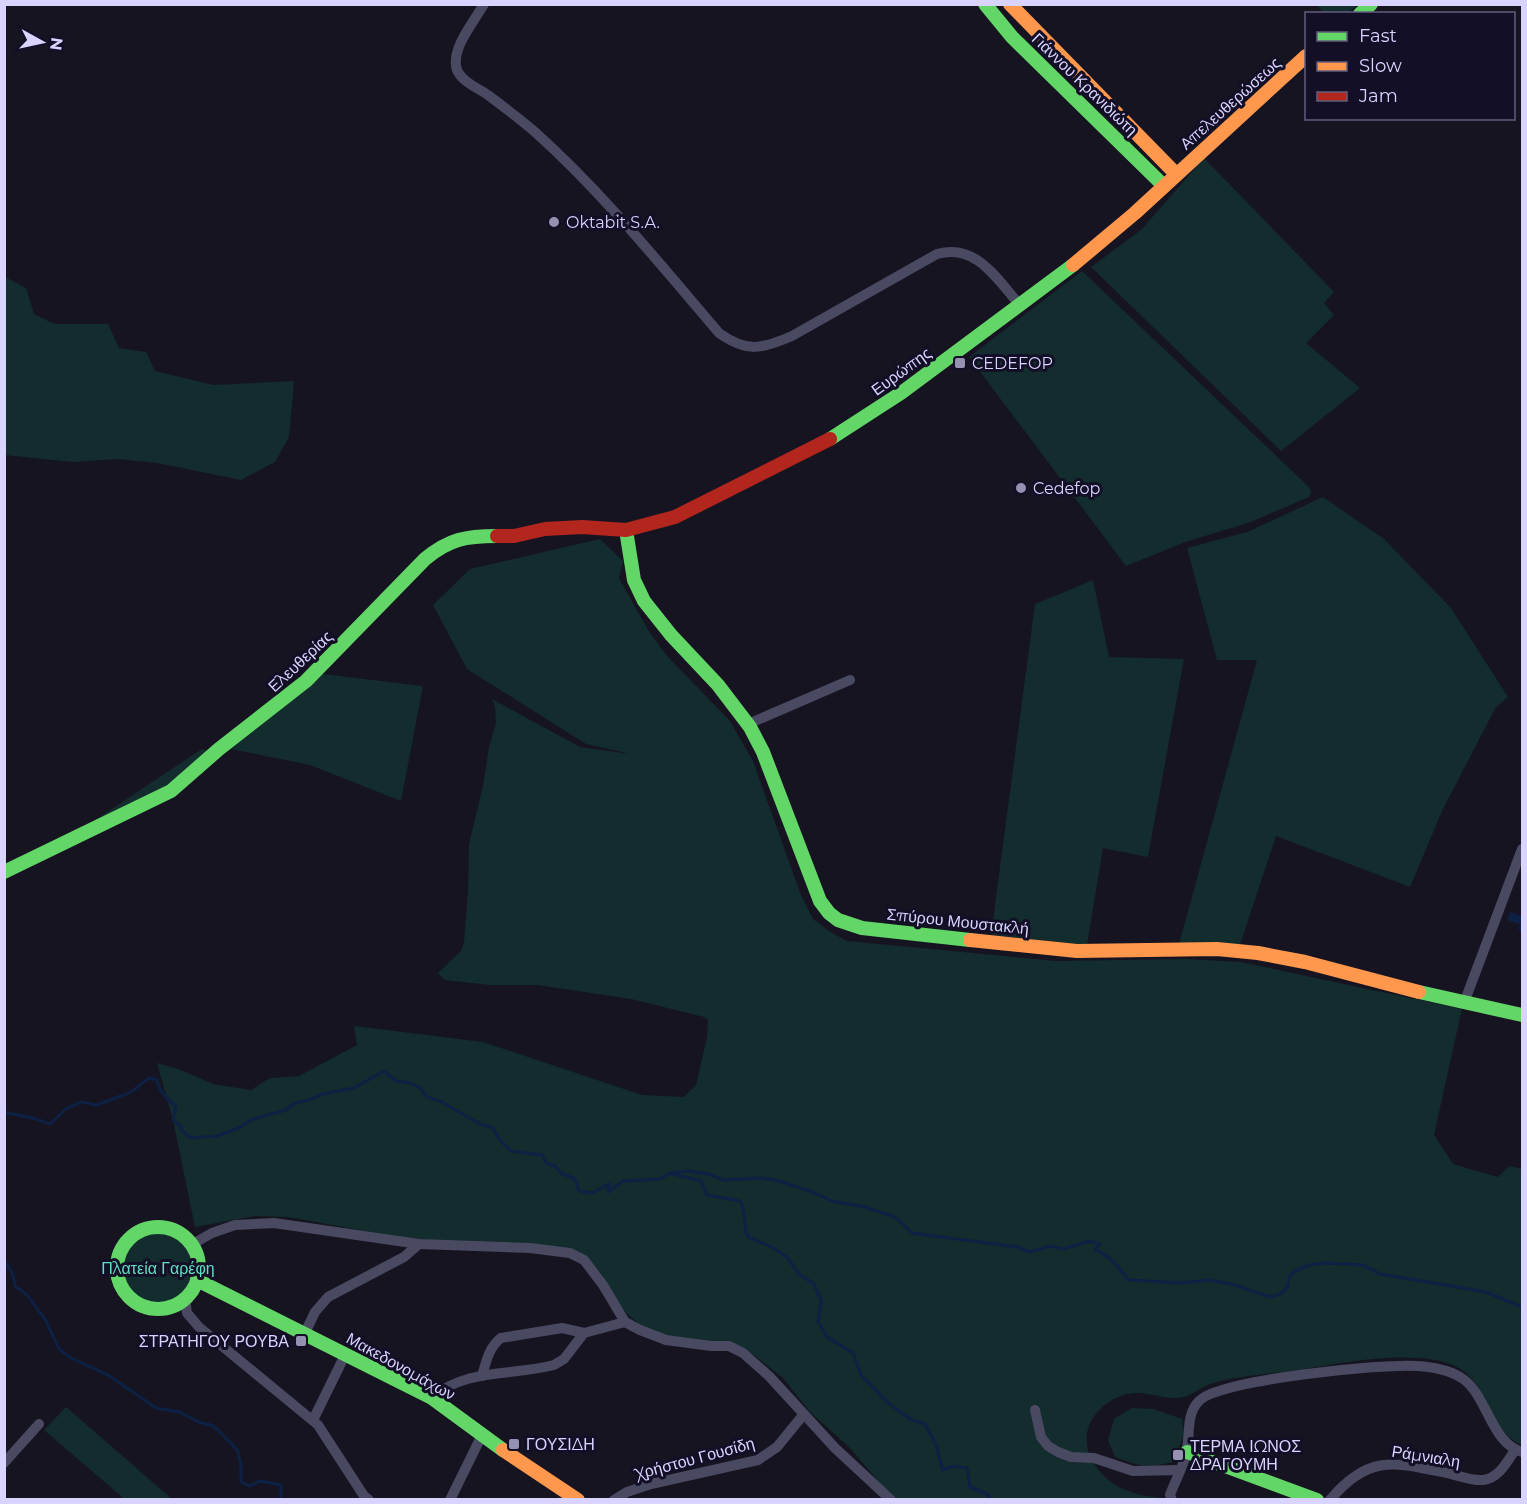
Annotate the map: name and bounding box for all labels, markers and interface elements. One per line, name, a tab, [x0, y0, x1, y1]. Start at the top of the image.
north arrow	[12, 12, 72, 72]
legend	[1305, 12, 1515, 120]
text: Fast	[1359, 25, 1397, 47]
street label: Γιάννου Κρανιδιώτη	[1028, 29, 1141, 140]
text: N	[46, 36, 67, 52]
street label: Απελευθερώσεως	[1176, 53, 1285, 154]
text: Slow	[1359, 55, 1402, 77]
text: Jam	[1358, 85, 1398, 107]
place label: Oktabit S.A.	[566, 213, 660, 232]
marker: Oktabit S.A.	[547, 215, 561, 229]
street label: Ευρώπης	[868, 343, 935, 399]
place label: CEDEFOP	[972, 354, 1053, 373]
marker: CEDEFOP	[953, 356, 967, 370]
place label: Cedefop	[1033, 479, 1100, 498]
marker: Cedefop	[1014, 481, 1028, 495]
street label: Ελευθερίας	[264, 627, 337, 696]
street label: Σπύρου Μουστακλή	[886, 905, 1030, 938]
park label: Πλατεία Γαρέφη	[101, 1259, 215, 1278]
street label: Μακεδονομάχων	[343, 1329, 459, 1404]
place label: ΣΤΡΑΤΗΓΟΥ ΡΟΥΒΑ	[139, 1332, 289, 1351]
marker: ΣΤΡΑΤΗΓΟΥ ΡΟΥΒΑ	[294, 1334, 308, 1348]
street label: Χρήστου Γουσίδη	[632, 1433, 757, 1484]
place label: ΓΟΥΣΙΔΗ	[526, 1435, 595, 1454]
marker: ΓΟΥΣΙΔΗ	[507, 1437, 521, 1451]
place label: ΤΕΡΜΑ ΙΩΝΟΣ ΔΡΑΓΟΥΜΗ	[1190, 1437, 1301, 1474]
street label: Ράμνιαλη	[1390, 1442, 1462, 1471]
marker: ΤΕΡΜΑ ΙΩΝΟΣ ΔΡΑΓΟΥΜΗ	[1171, 1448, 1185, 1462]

